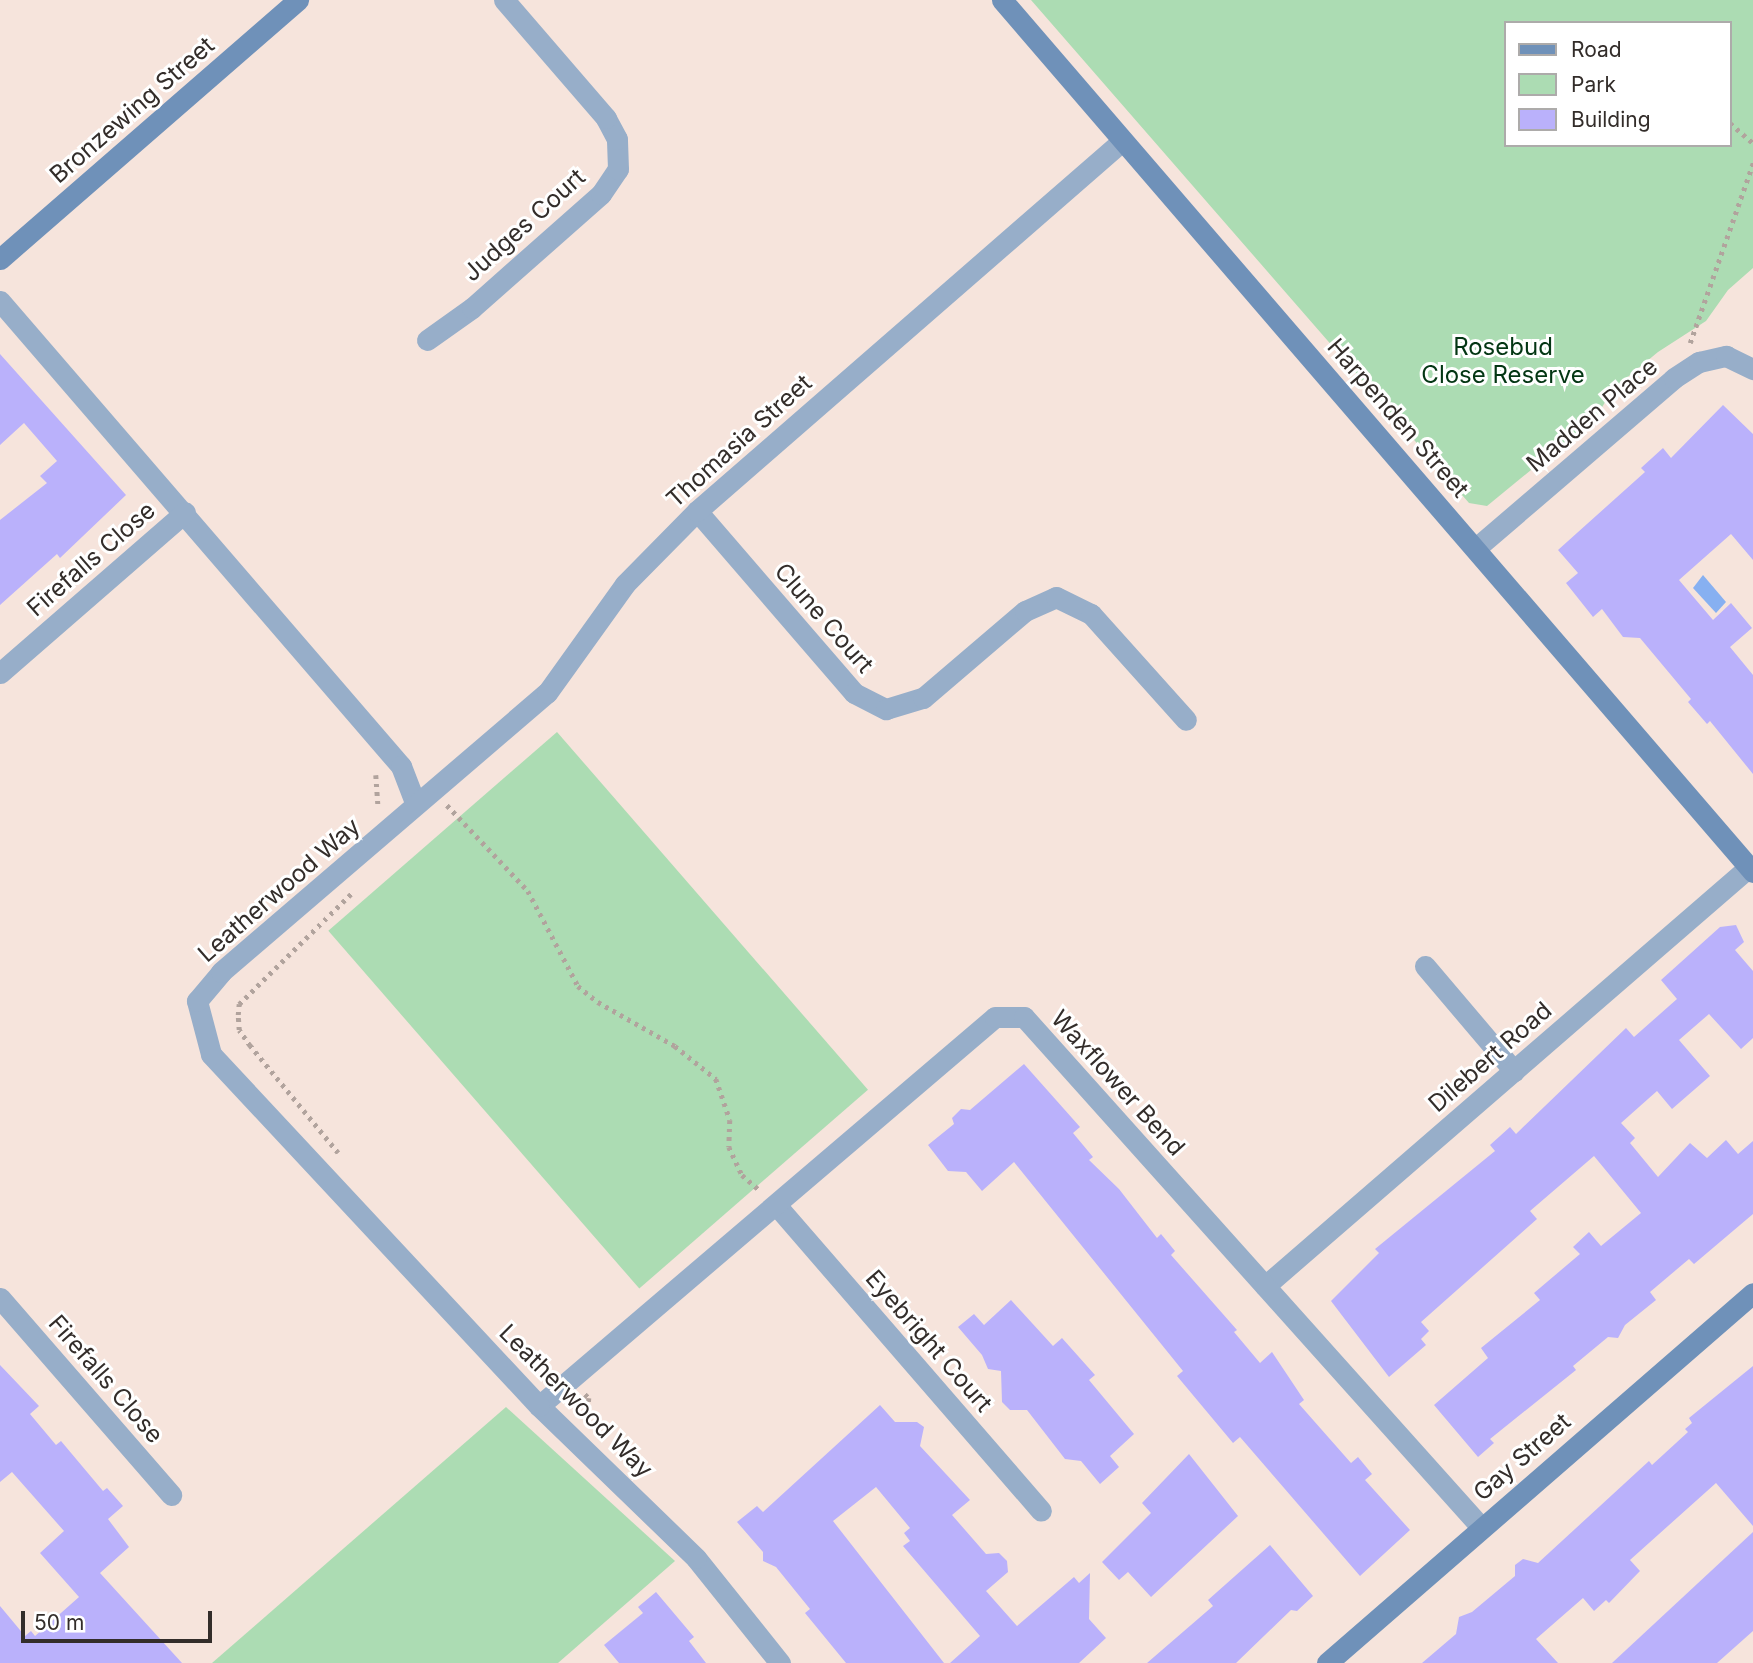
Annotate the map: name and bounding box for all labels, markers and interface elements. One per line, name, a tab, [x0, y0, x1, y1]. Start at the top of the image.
legend	[1504, 21, 1732, 147]
street label: Bronzewing Street	[44, 31, 220, 189]
text: Road	[1571, 37, 1622, 62]
text: Park	[1571, 72, 1616, 97]
text: Building	[1571, 107, 1651, 132]
street label: Judges Court	[457, 163, 591, 287]
street label: Harpenden Street	[1321, 333, 1475, 503]
park label: Rosebud Close Reserve	[1421, 333, 1585, 389]
street label: Madden Place	[1521, 352, 1663, 478]
street label: Thomasia Street	[661, 368, 817, 514]
street label: Firefalls Close	[21, 496, 161, 622]
street label: Clune Court	[769, 557, 879, 679]
street label: Leatherwood Way	[192, 812, 366, 968]
street label: Dilebert Road	[1423, 996, 1557, 1118]
street label: Waxflower Bend	[1045, 1004, 1191, 1162]
street label: Eyebright Court	[860, 1264, 998, 1418]
street label: Firefalls Close	[43, 1309, 169, 1449]
street label: Leatherwood Way	[493, 1318, 659, 1484]
street label: Gay Street	[1468, 1407, 1576, 1507]
scale bar	[24, 1596, 215, 1640]
text: 50 m	[34, 1610, 84, 1635]

